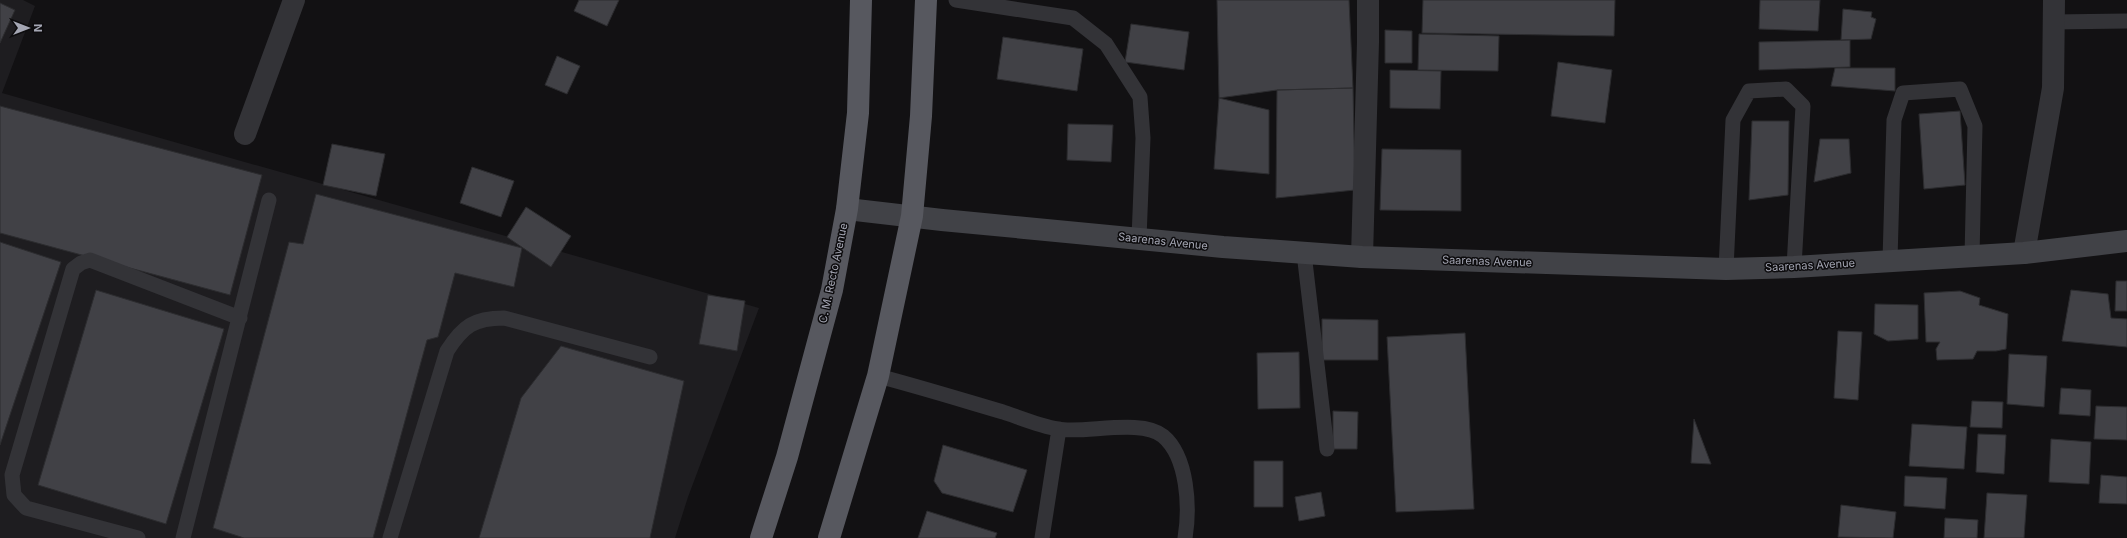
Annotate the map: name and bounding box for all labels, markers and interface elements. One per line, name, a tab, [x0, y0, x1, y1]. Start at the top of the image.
north arrow	[8, 8, 48, 48]
text: N	[31, 24, 45, 32]
street label: C. M. Recto Avenue	[816, 222, 850, 324]
street label: Saarenas Avenue	[1118, 229, 1208, 253]
street label: Saarenas Avenue	[1442, 252, 1532, 270]
street label: Saarenas Avenue	[1765, 256, 1855, 274]

